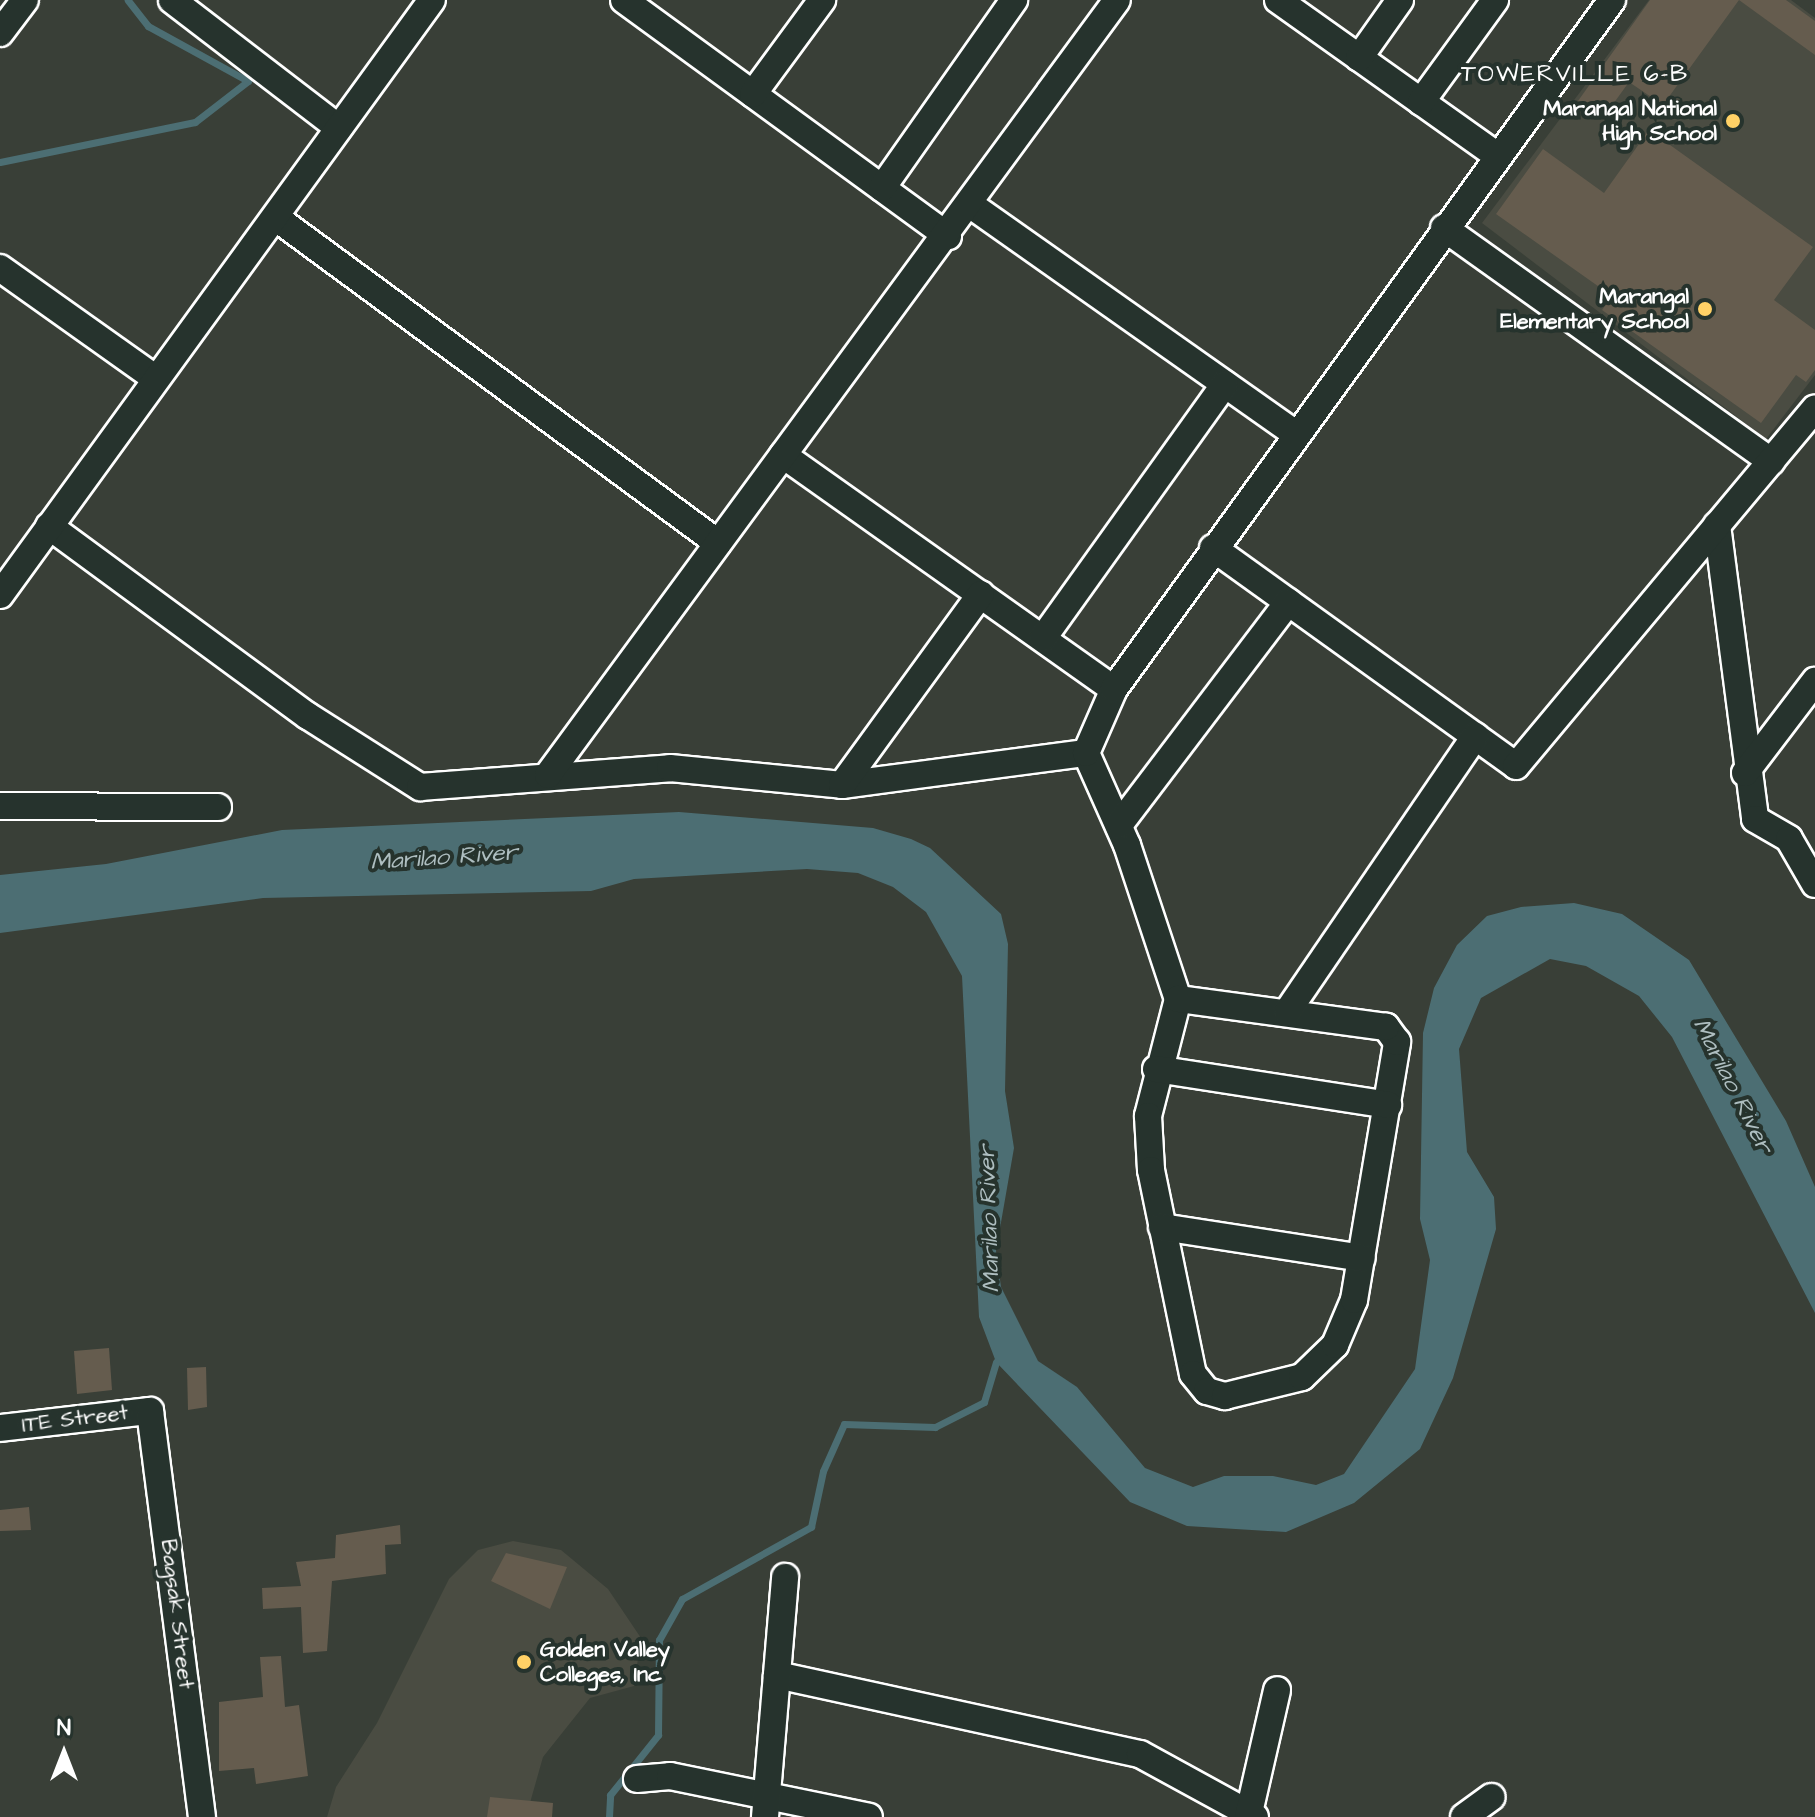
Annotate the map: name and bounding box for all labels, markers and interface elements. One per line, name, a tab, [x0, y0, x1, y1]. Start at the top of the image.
district label: TOWERVILLE 6-B	[1461, 61, 1689, 89]
place label: Marangal National High School	[1543, 95, 1717, 146]
marker: Marangal National High School	[1724, 112, 1742, 130]
place label: Marangal Elementary School	[1500, 283, 1689, 334]
marker: Marangal Elementary School	[1696, 300, 1714, 318]
water label: Marilao River	[369, 838, 519, 878]
water label: Marilao River	[1686, 1014, 1778, 1158]
water label: Marilao River	[973, 1145, 1007, 1293]
street label: ITE Street	[20, 1399, 130, 1439]
street label: Bagsak Street	[155, 1538, 199, 1690]
place label: Golden Valley Colleges, Inc	[540, 1636, 670, 1688]
marker: Golden Valley Colleges, Inc	[515, 1653, 533, 1671]
north arrow	[24, 1713, 104, 1793]
text: N	[57, 1713, 71, 1744]

